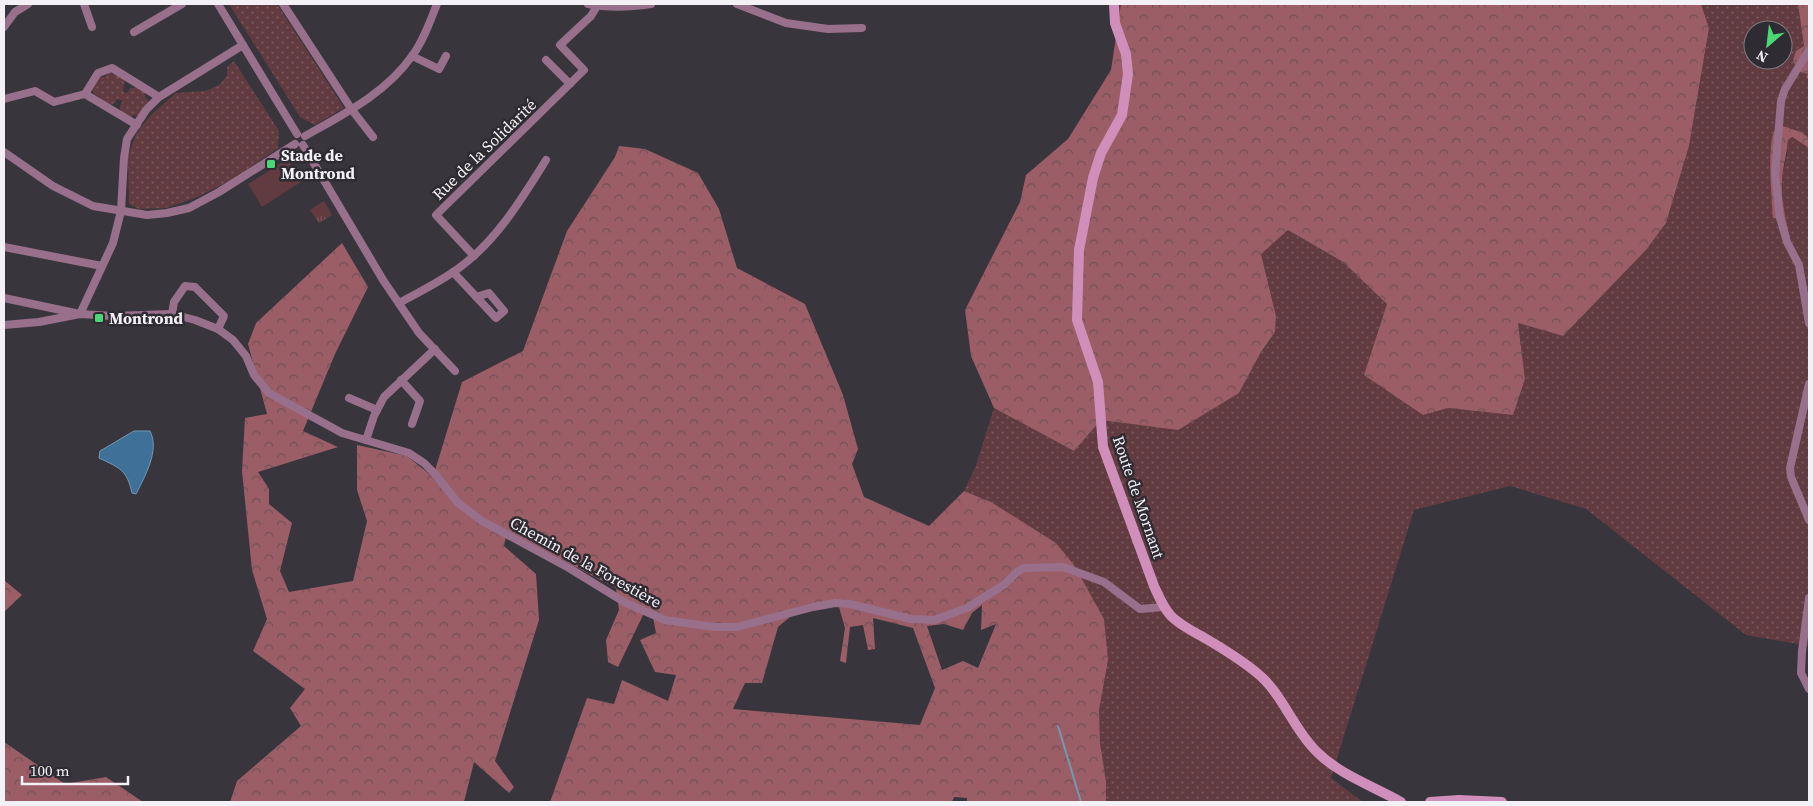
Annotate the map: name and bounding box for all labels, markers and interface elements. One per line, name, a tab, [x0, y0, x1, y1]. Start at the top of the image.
north arrow	[1743, 20, 1793, 70]
text: N	[1753, 45, 1771, 68]
street label: Rue de la Solidarité	[427, 94, 541, 204]
place label: Stade de Montrond	[281, 144, 356, 184]
marker: Stade de Montrond	[265, 158, 277, 170]
place label: Montrond	[109, 307, 184, 329]
marker: Montrond	[93, 312, 105, 324]
street label: Route de Mornant	[1108, 433, 1171, 562]
street label: Chemin de la Forestière	[506, 511, 666, 613]
scale bar	[22, 754, 129, 786]
text: 100 m	[30, 760, 70, 781]

